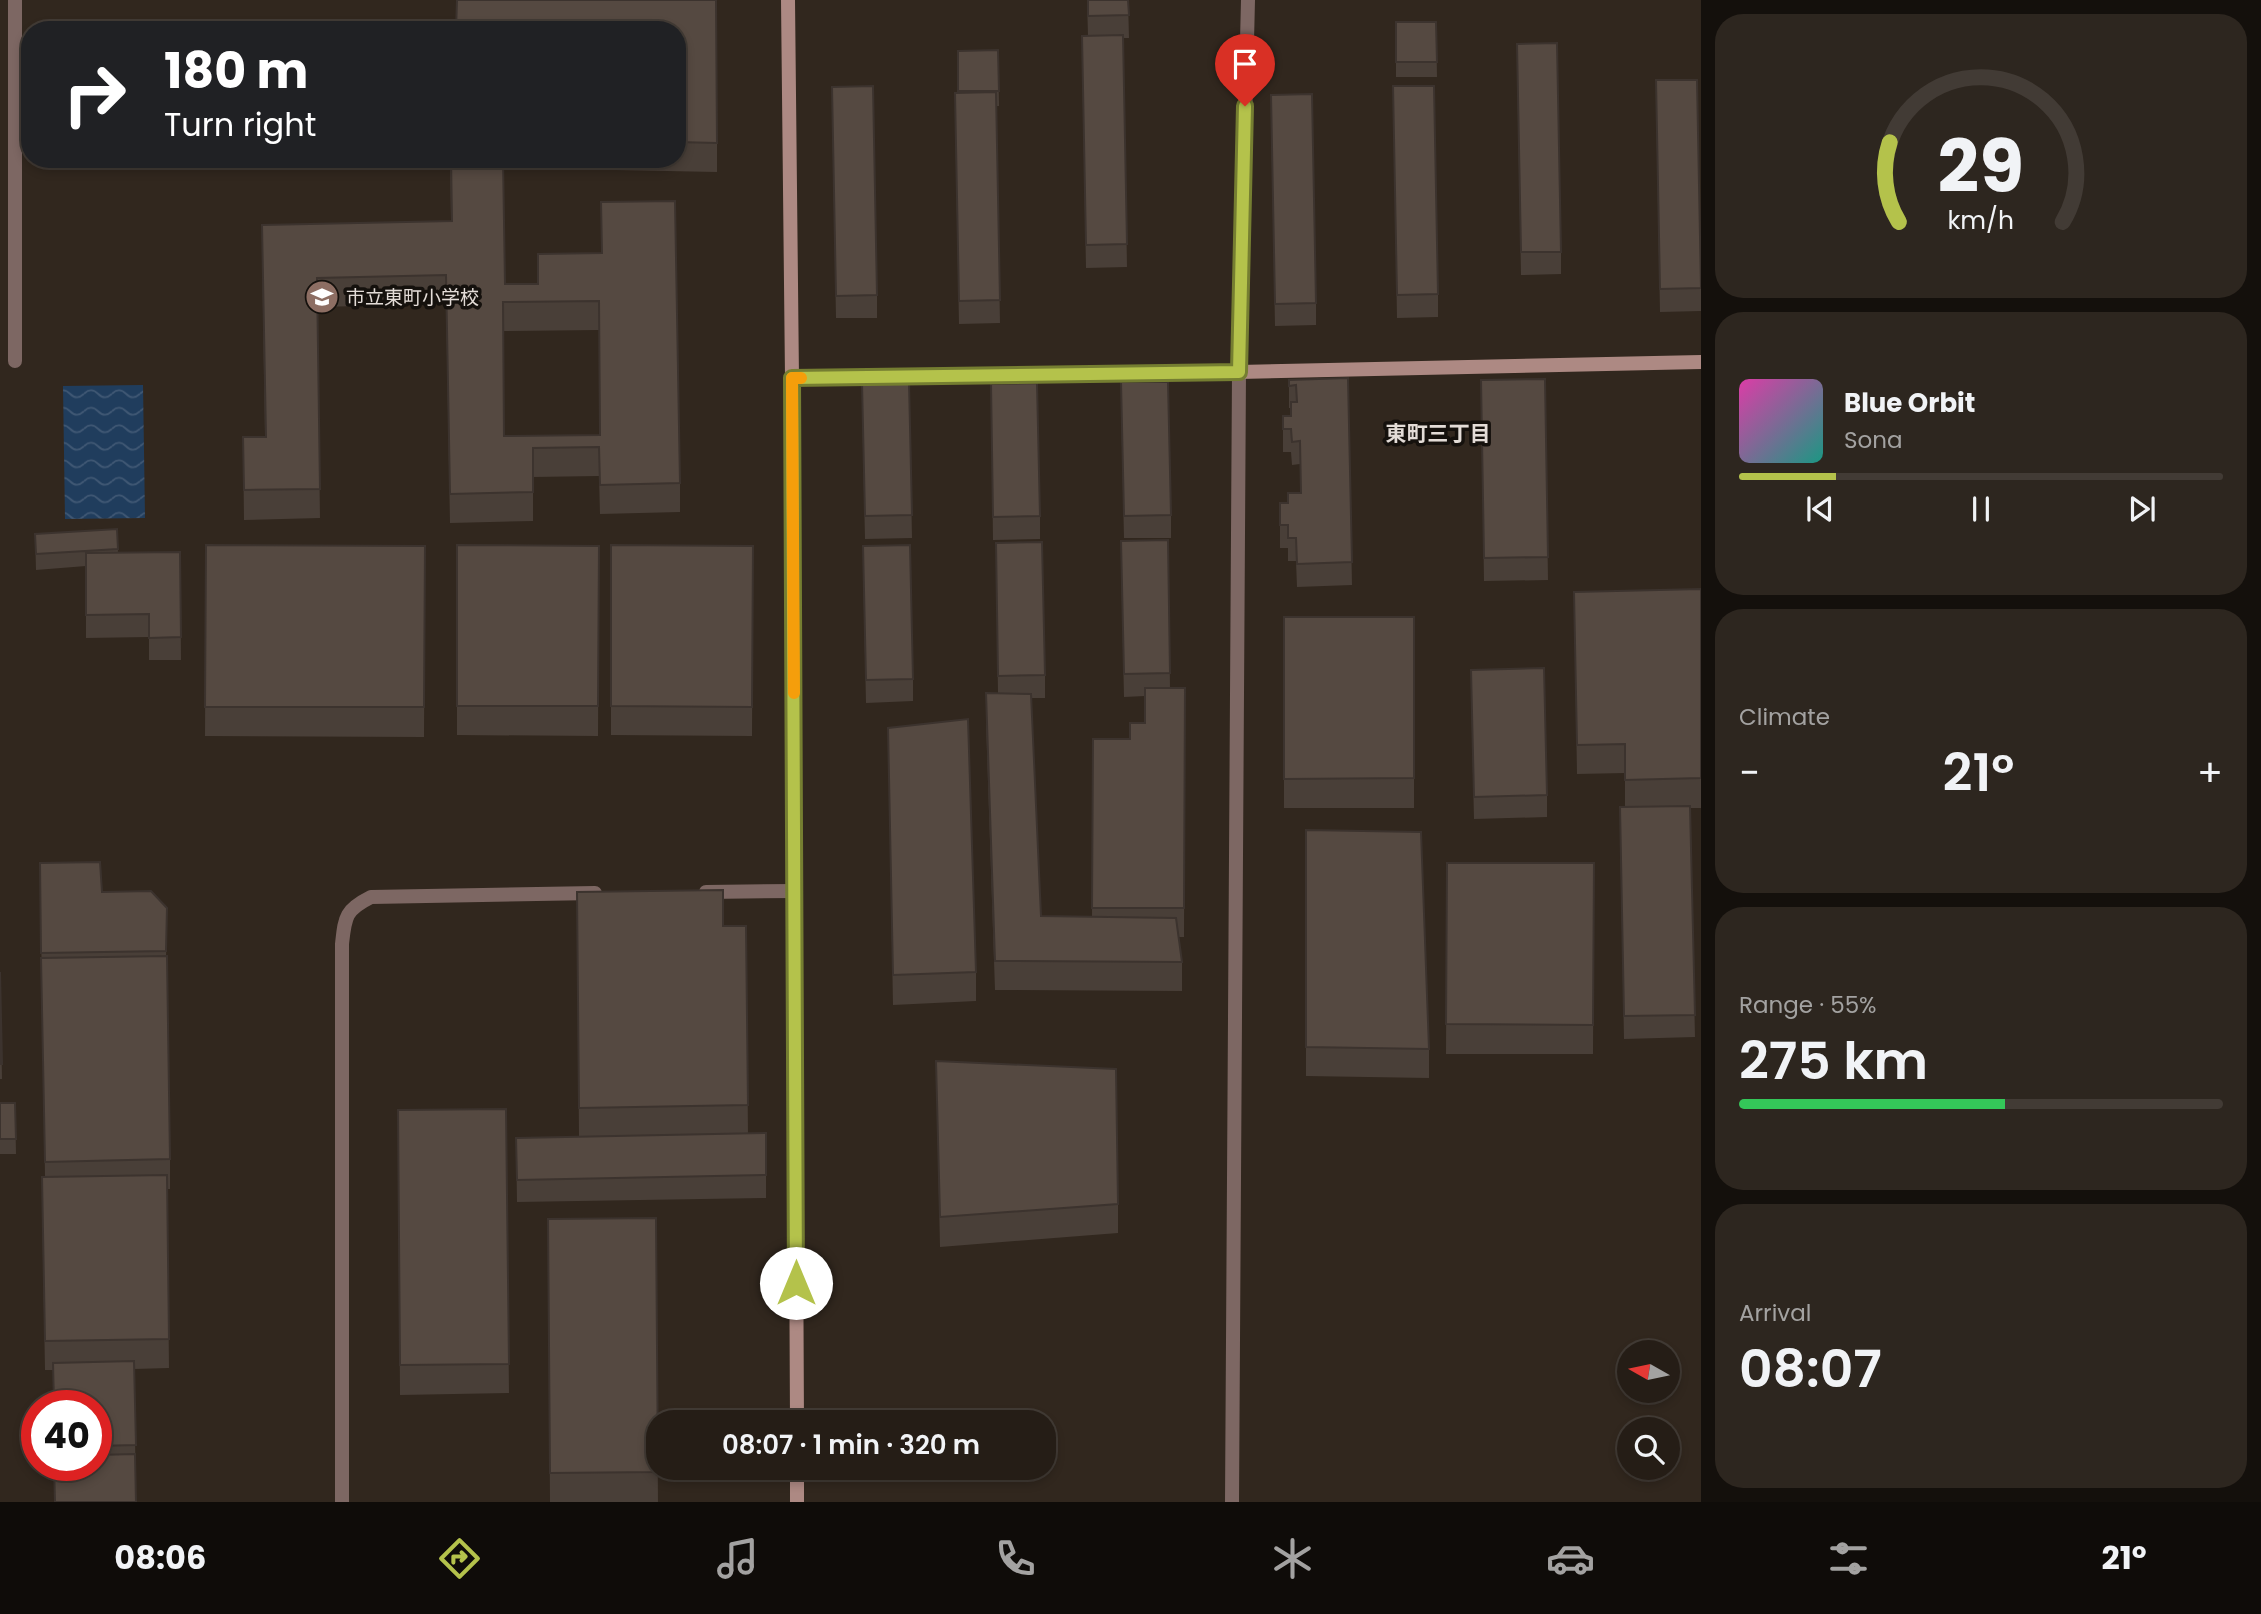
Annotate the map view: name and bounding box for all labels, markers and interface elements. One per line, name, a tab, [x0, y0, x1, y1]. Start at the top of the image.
pin	[1215, 34, 1275, 106]
text: 180 m	[164, 37, 308, 105]
icon: arrive	[1226, 45, 1264, 83]
icon: right	[49, 49, 140, 140]
text: Turn right	[164, 102, 316, 147]
text: 29	[1938, 116, 2024, 217]
text: km/h	[1948, 203, 2014, 238]
school or university icon: 市立東町小学校	[303, 278, 341, 316]
place label: 市立東町小学校	[346, 284, 479, 311]
text: Blue Orbit	[1844, 385, 1975, 421]
district label: 東町三丁目	[1386, 419, 1491, 448]
text: Sona	[1844, 424, 1903, 456]
icon: previous	[1801, 490, 1839, 528]
icon: pause	[1962, 490, 2000, 528]
icon: next	[2123, 490, 2161, 528]
text: Climate	[1739, 701, 1830, 733]
text: 21°	[1943, 736, 2014, 809]
text: −	[1739, 746, 1760, 799]
text: +	[2197, 746, 2223, 799]
text: Range · 55%	[1739, 989, 1877, 1021]
text: 275 km	[1739, 1024, 1928, 1097]
position arrow	[759, 1246, 833, 1320]
text: Arrival	[1739, 1297, 1811, 1329]
text: 08:07	[1739, 1332, 1882, 1405]
north arrow	[1617, 1340, 1680, 1404]
map controls	[1617, 1340, 1680, 1480]
speed limit sign: 40	[21, 1390, 112, 1481]
button: search	[1617, 1417, 1680, 1480]
text: 08:07 · 1 min · 320 m	[722, 1427, 980, 1463]
icon: directions	[435, 1534, 484, 1583]
icon: music	[713, 1534, 762, 1583]
icon: phone	[991, 1534, 1040, 1583]
icon: climate	[1268, 1534, 1317, 1583]
icon: car	[1546, 1534, 1595, 1583]
icon: filters	[1824, 1534, 1873, 1583]
text: 08:06	[114, 1535, 206, 1580]
text: 21°	[2101, 1535, 2147, 1580]

